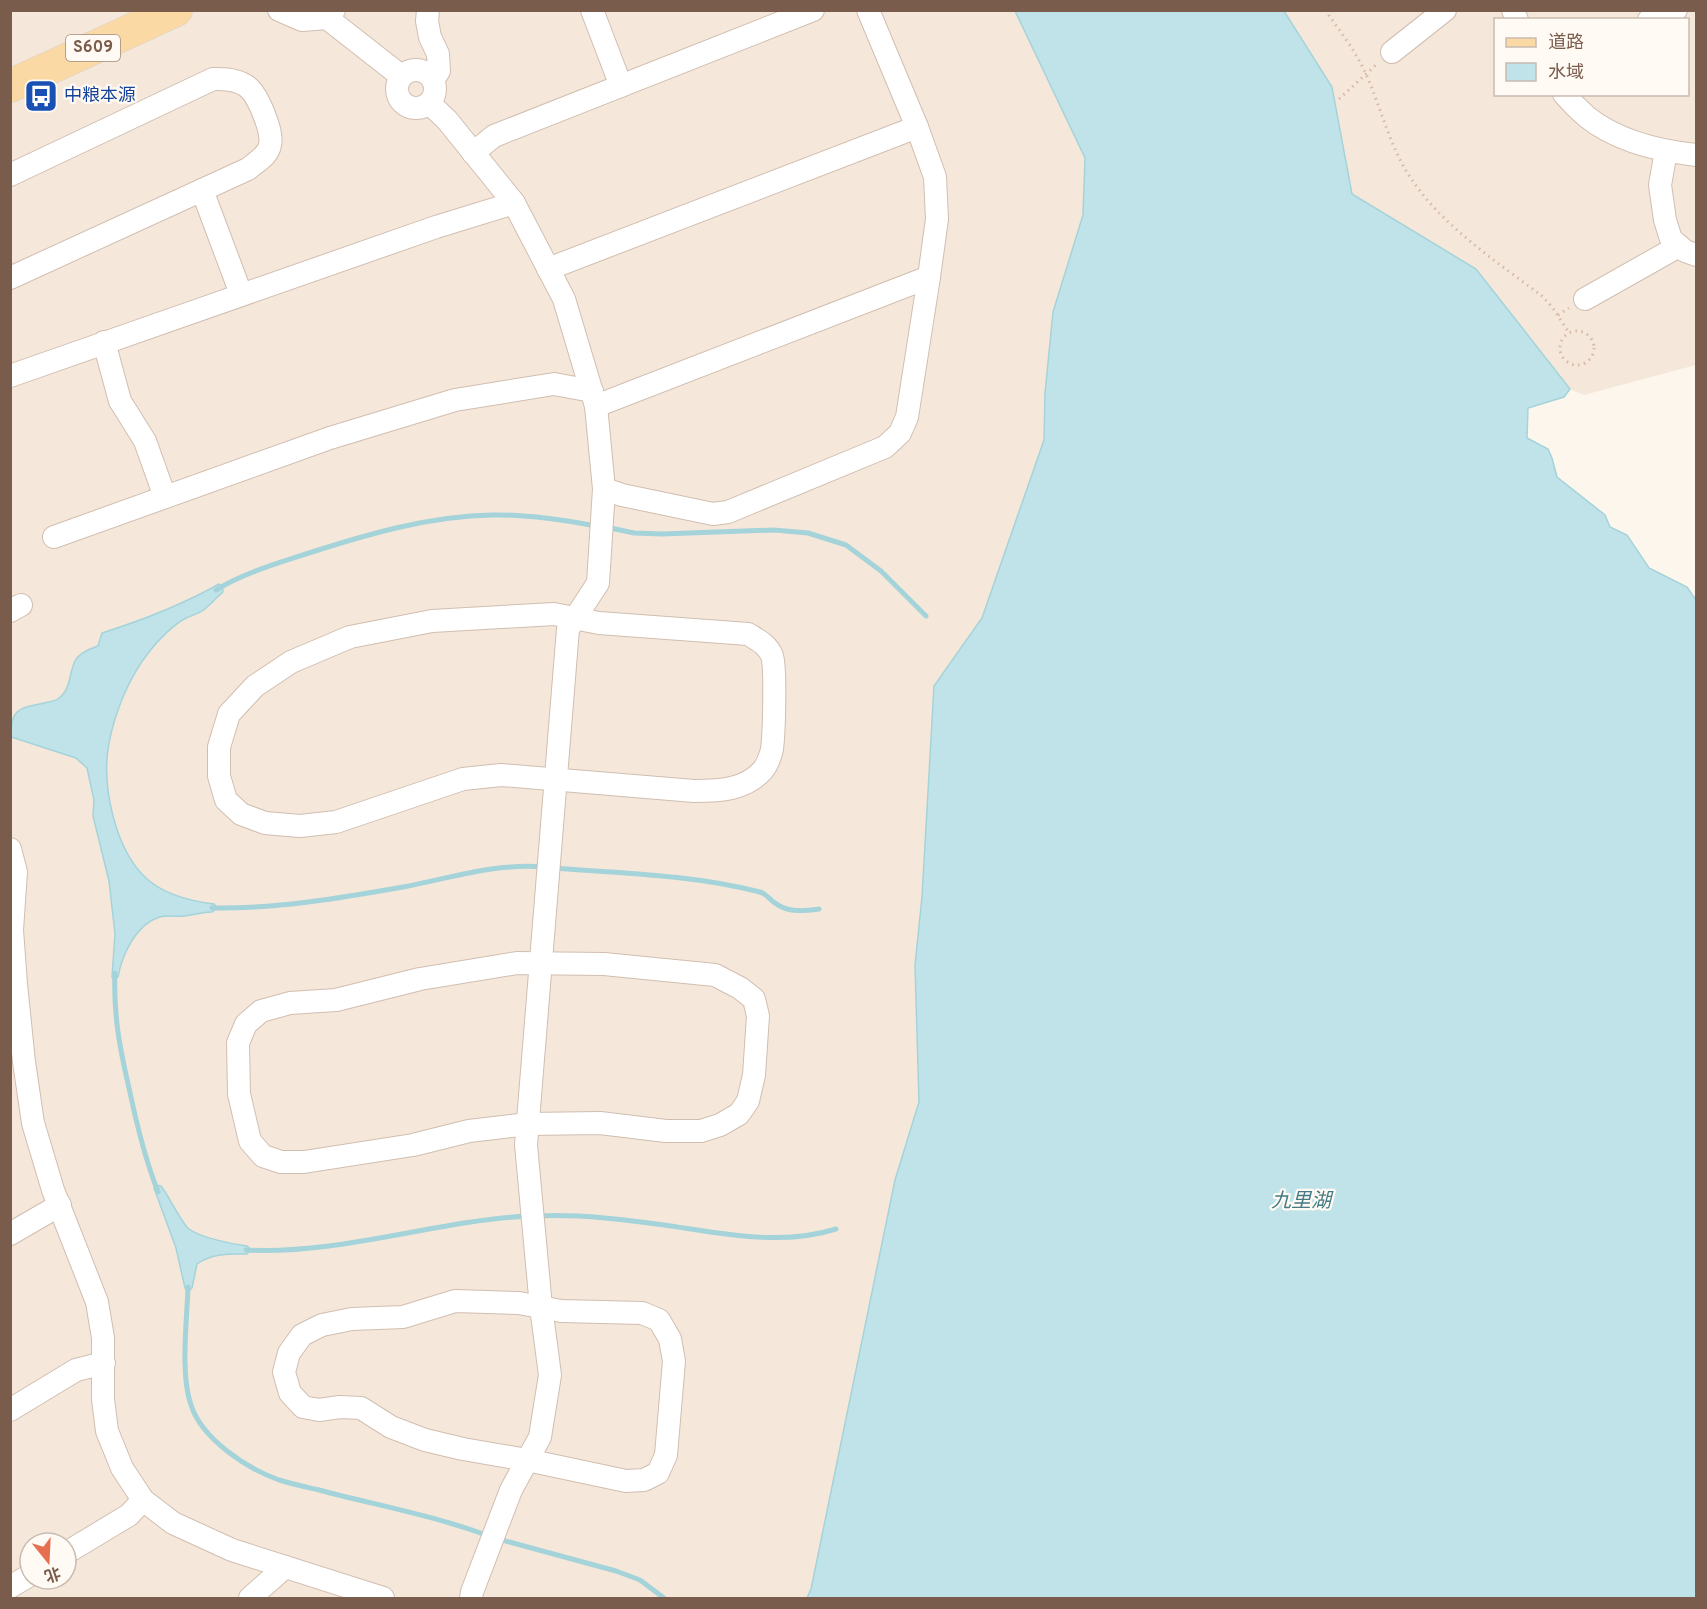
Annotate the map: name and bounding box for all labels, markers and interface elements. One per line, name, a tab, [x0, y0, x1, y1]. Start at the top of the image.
legend	[1494, 18, 1689, 96]
text: 道路	[1548, 32, 1584, 55]
road number: S609	[66, 35, 120, 61]
text: 水域	[1548, 62, 1584, 85]
bus stop icon: 中粮本源	[23, 78, 59, 114]
place label: 中粮本源	[64, 85, 136, 108]
water label: 九里湖	[1271, 1189, 1334, 1215]
north arrow	[18, 1531, 78, 1591]
text: 北	[41, 1561, 63, 1585]

